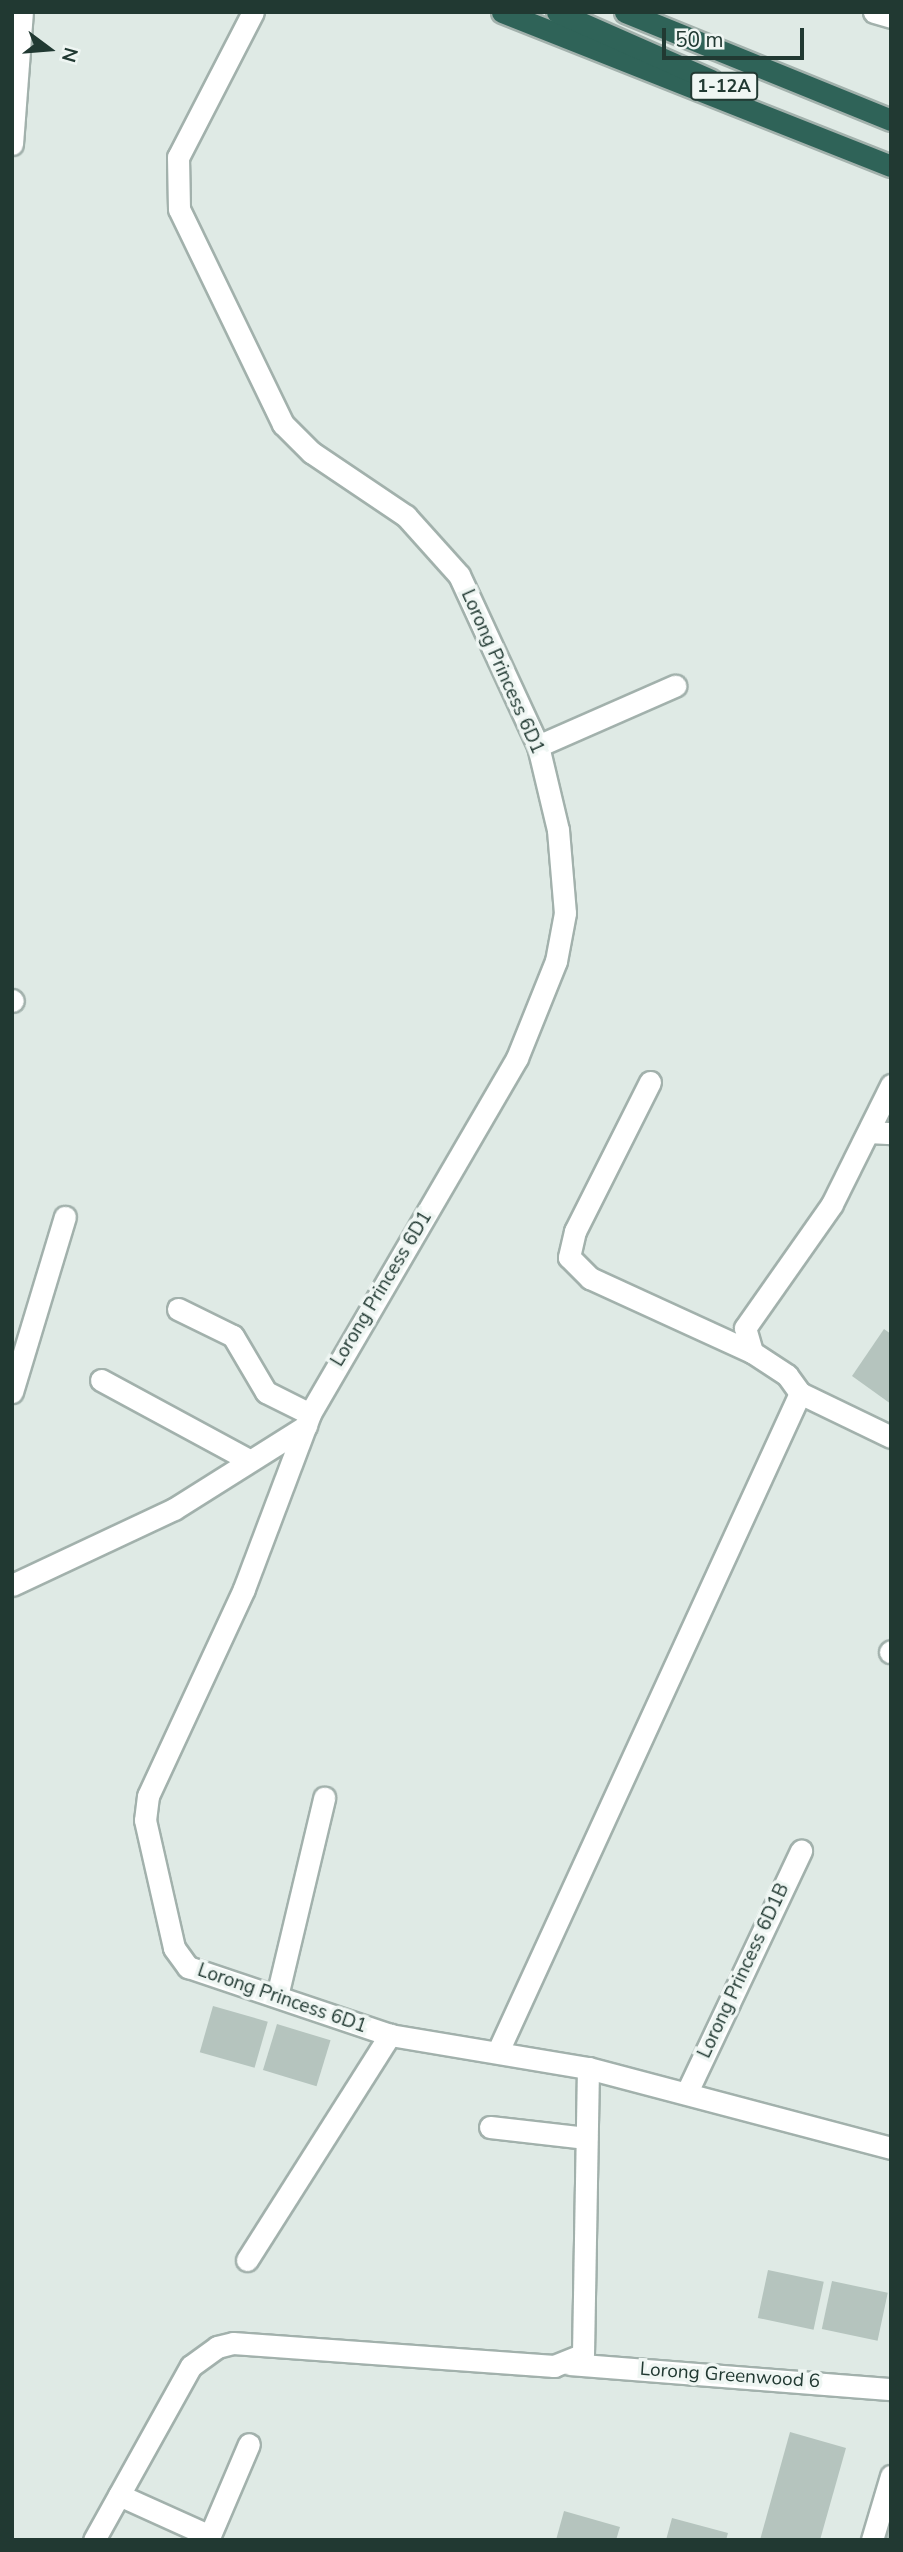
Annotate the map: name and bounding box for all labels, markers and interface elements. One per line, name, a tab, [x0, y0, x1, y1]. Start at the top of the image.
north arrow	[14, 14, 84, 84]
scale bar	[665, 14, 807, 58]
text: 50 m	[675, 26, 724, 54]
text: N	[55, 44, 84, 65]
road number: 1-12A	[689, 72, 759, 100]
street label: Lorong Princess 6D1	[455, 586, 549, 758]
street label: Lorong Princess 6D1	[327, 1207, 437, 1371]
street label: Lorong Princess 6D1B	[693, 1880, 795, 2062]
street label: Lorong Princess 6D1	[194, 1959, 370, 2039]
street label: Lorong Greenwood 6	[639, 2358, 821, 2394]

